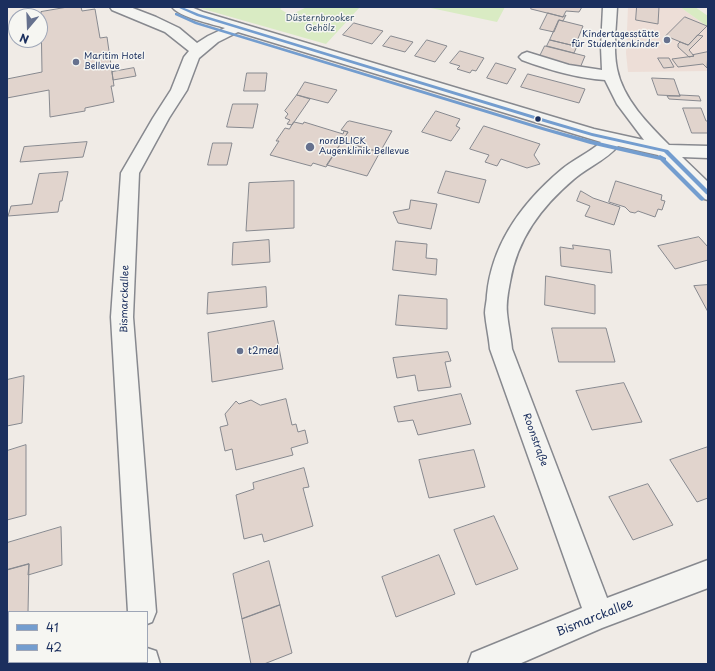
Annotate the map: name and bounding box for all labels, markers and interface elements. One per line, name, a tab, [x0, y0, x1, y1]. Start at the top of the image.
north arrow	[8, 8, 48, 48]
park label: Düsternbrooker Gehölz	[286, 14, 354, 35]
text: N	[17, 29, 31, 48]
place label: Kindertagesstätte für Studentenkinder	[571, 30, 659, 51]
marker: Kindertagesstätte für Studentenkinder	[662, 35, 672, 45]
place label: Maritim Hotel Bellevue	[84, 52, 145, 73]
marker: Maritim Hotel Bellevue	[71, 57, 81, 67]
unlabelled marker	[533, 114, 543, 124]
place label: nordBLICK Augenklinik Bellevue	[319, 137, 409, 158]
marker: nordBLICK Augenklinik Bellevue	[304, 141, 316, 153]
street label: Bismarckallee	[118, 265, 132, 333]
place label: t2med	[248, 345, 279, 357]
marker: t2med	[235, 346, 245, 356]
street label: Roonstraße	[520, 412, 550, 468]
street label: Bismarckallee	[555, 596, 635, 640]
legend	[8, 611, 148, 663]
text: 41	[46, 618, 59, 636]
text: 42	[46, 638, 62, 656]

